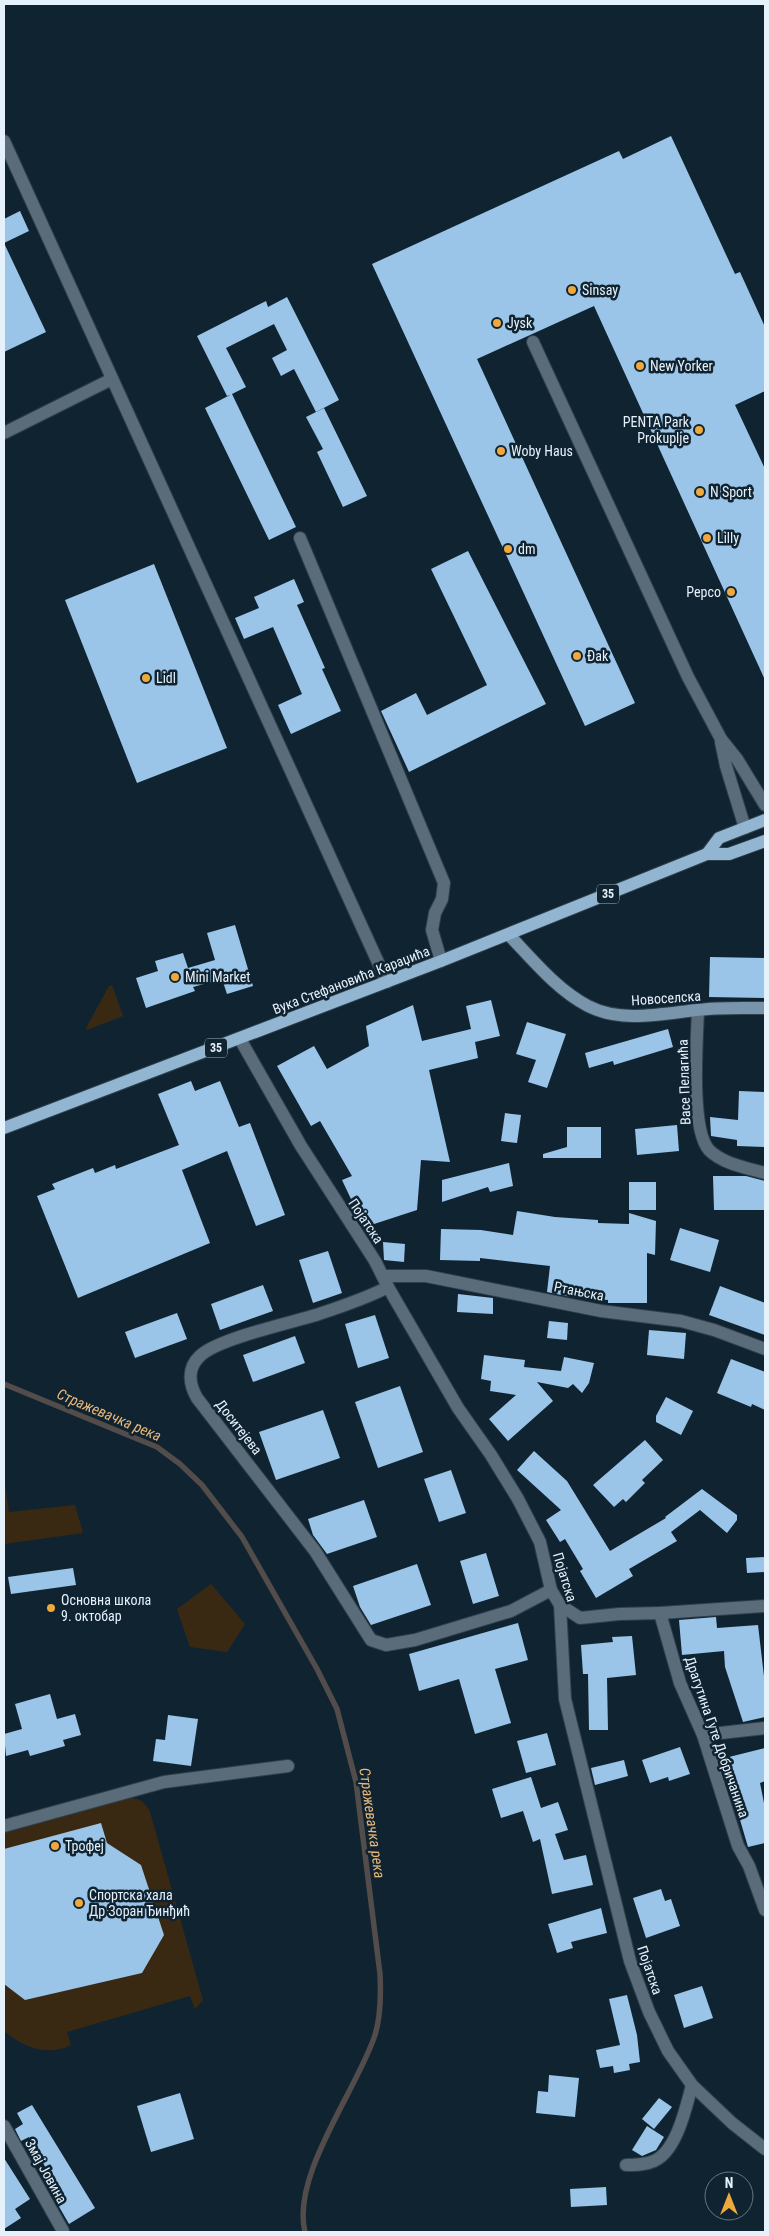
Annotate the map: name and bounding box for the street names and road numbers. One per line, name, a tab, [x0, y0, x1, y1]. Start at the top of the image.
road number: 35	[597, 884, 619, 904]
street label: Вука Стефановића Караџића	[270, 943, 432, 1017]
street label: Новоселска	[631, 988, 701, 1008]
road number: 35	[205, 1038, 227, 1058]
street label: Васе Пелагића	[675, 1039, 693, 1125]
street label: Појатска	[345, 1195, 387, 1247]
street label: Ртањска	[553, 1278, 605, 1304]
street label: Доситејева	[213, 1396, 265, 1458]
street label: Појатска	[550, 1550, 580, 1604]
street label: Драгутина Гуте Добричанина	[682, 1654, 752, 1820]
street label: Појатска	[634, 1943, 666, 1997]
street label: Змај Јовина	[22, 2136, 70, 2206]

